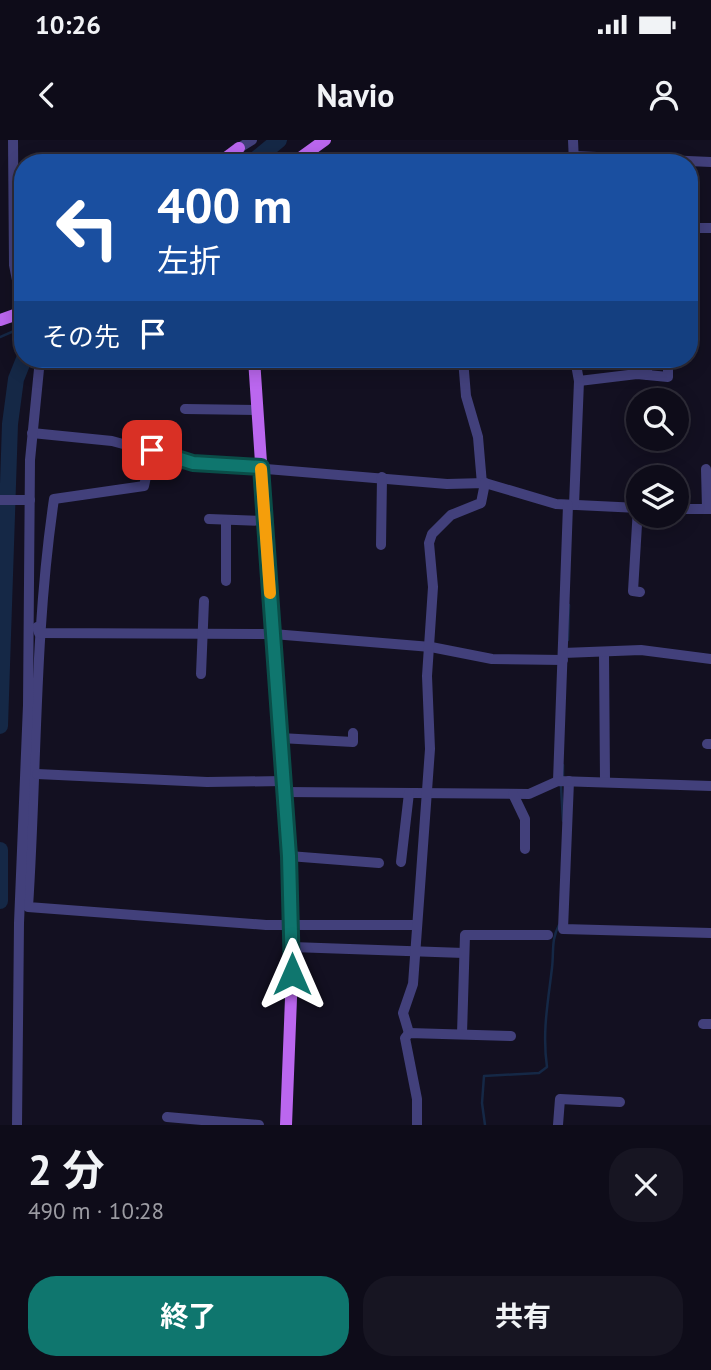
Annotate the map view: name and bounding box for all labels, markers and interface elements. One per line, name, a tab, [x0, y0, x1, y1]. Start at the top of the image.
text: 10:26	[35, 8, 101, 41]
text: Navio	[317, 74, 394, 116]
icon: back	[28, 76, 66, 114]
icon: person	[645, 76, 683, 114]
text: 400 m	[157, 173, 292, 237]
icon: left	[42, 182, 133, 273]
text: 左折	[157, 239, 221, 281]
icon: arrive	[134, 315, 172, 353]
text: その先	[42, 320, 120, 353]
map controls	[626, 388, 689, 528]
button: search	[626, 388, 689, 451]
pin	[122, 420, 182, 480]
icon: arrive	[133, 431, 171, 469]
button: layers	[626, 465, 689, 528]
position arrow	[255, 937, 329, 1011]
text: 2 分	[28, 1142, 104, 1197]
button: close	[609, 1148, 683, 1222]
text: 490 m · 10:28	[28, 1196, 164, 1225]
button: 終了	[28, 1276, 349, 1356]
button: 共有	[363, 1276, 683, 1356]

